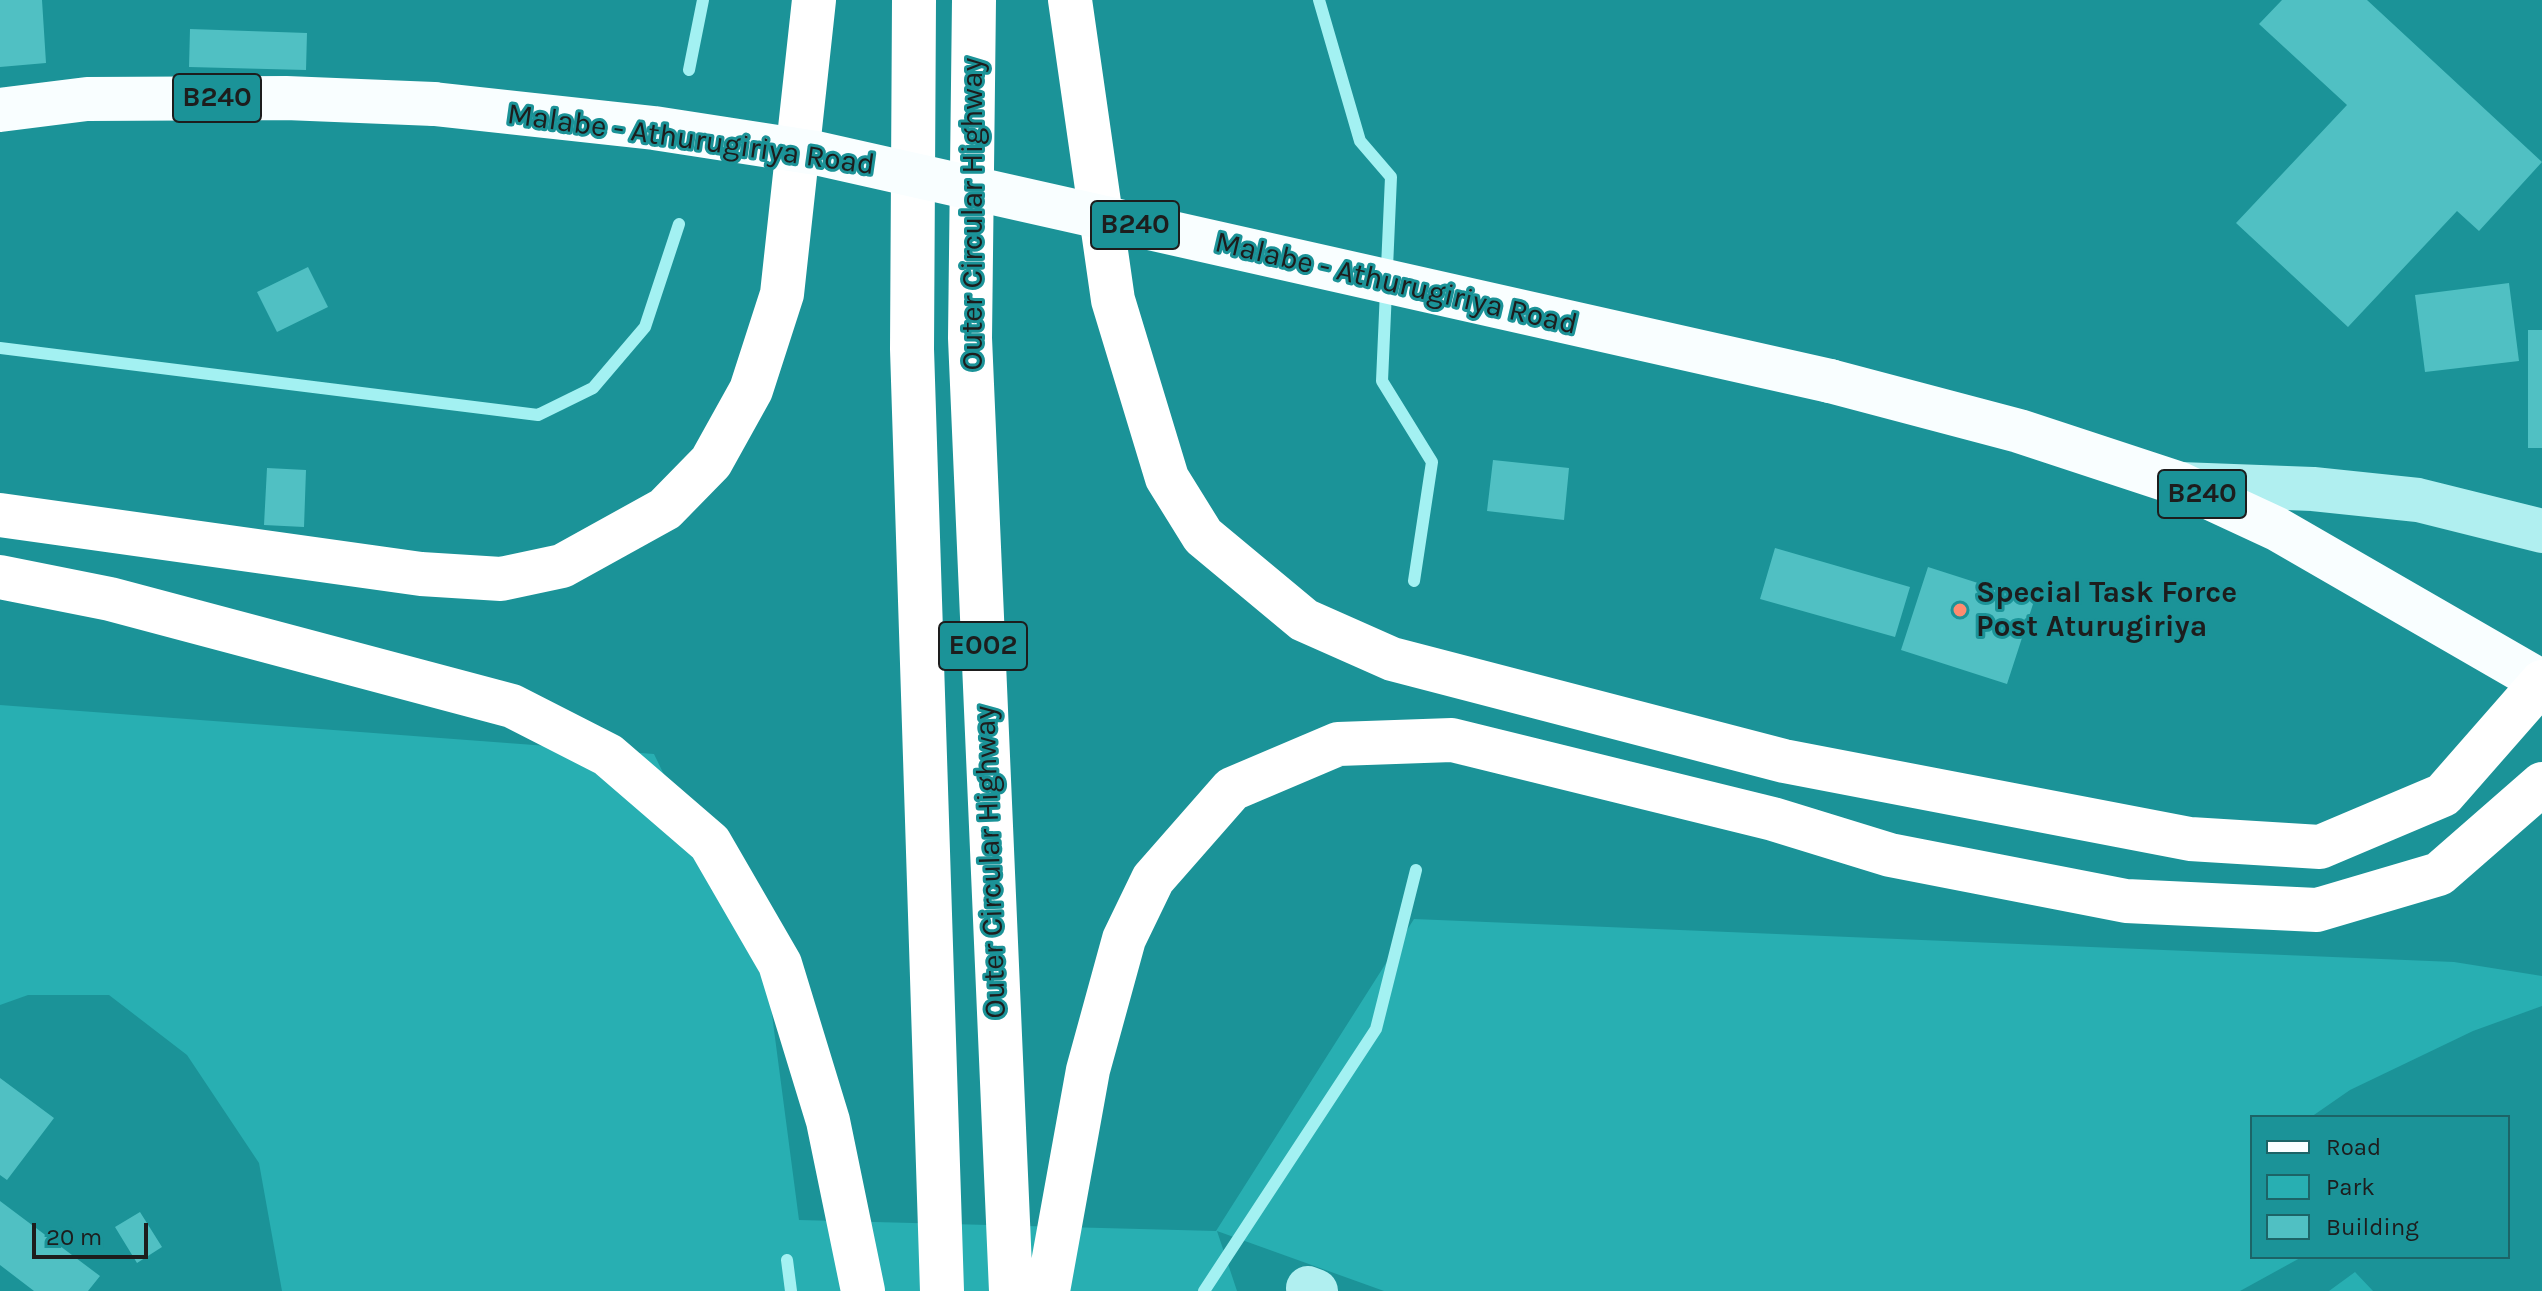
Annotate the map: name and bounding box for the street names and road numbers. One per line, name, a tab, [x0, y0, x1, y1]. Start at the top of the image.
street label: Outer Circular Highway	[955, 57, 991, 371]
road number: B240	[173, 74, 261, 122]
street label: Malabe - Athurugiriya Road	[505, 96, 877, 184]
road number: B240	[1091, 201, 1179, 249]
street label: Malabe - Athurugiriya Road	[1211, 225, 1581, 343]
road number: B240	[2158, 470, 2246, 518]
road number: E002	[939, 622, 1027, 670]
street label: Outer Circular Highway	[968, 705, 1014, 1019]

